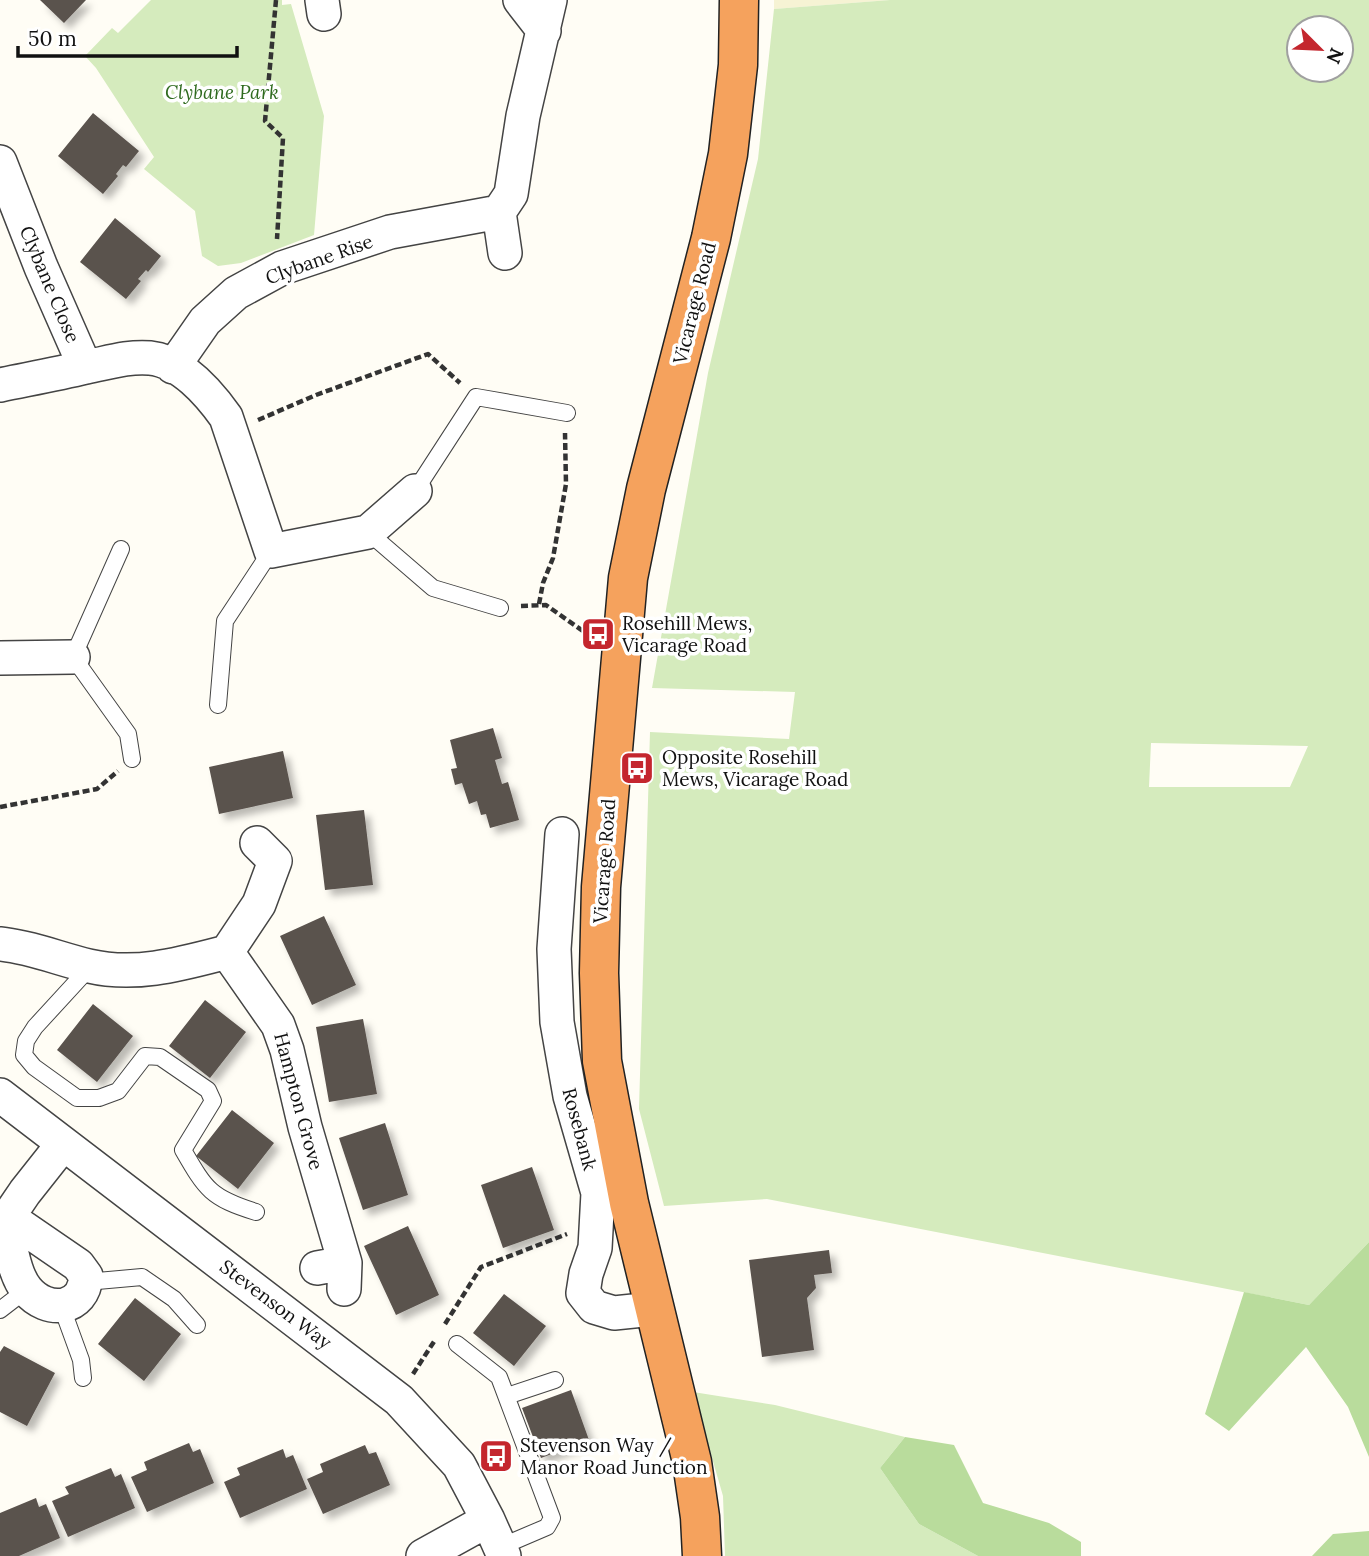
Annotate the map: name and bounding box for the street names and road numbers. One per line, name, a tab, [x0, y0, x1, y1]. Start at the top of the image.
street label: Clybane Close	[15, 222, 85, 346]
street label: Clybane Rise	[262, 229, 376, 289]
street label: Vicarage Road	[667, 239, 721, 368]
street label: Vicarage Road	[588, 798, 620, 925]
street label: Hampton Grove	[269, 1030, 329, 1172]
street label: Rosebank	[557, 1085, 603, 1174]
street label: Stevenson Way	[215, 1254, 337, 1354]

